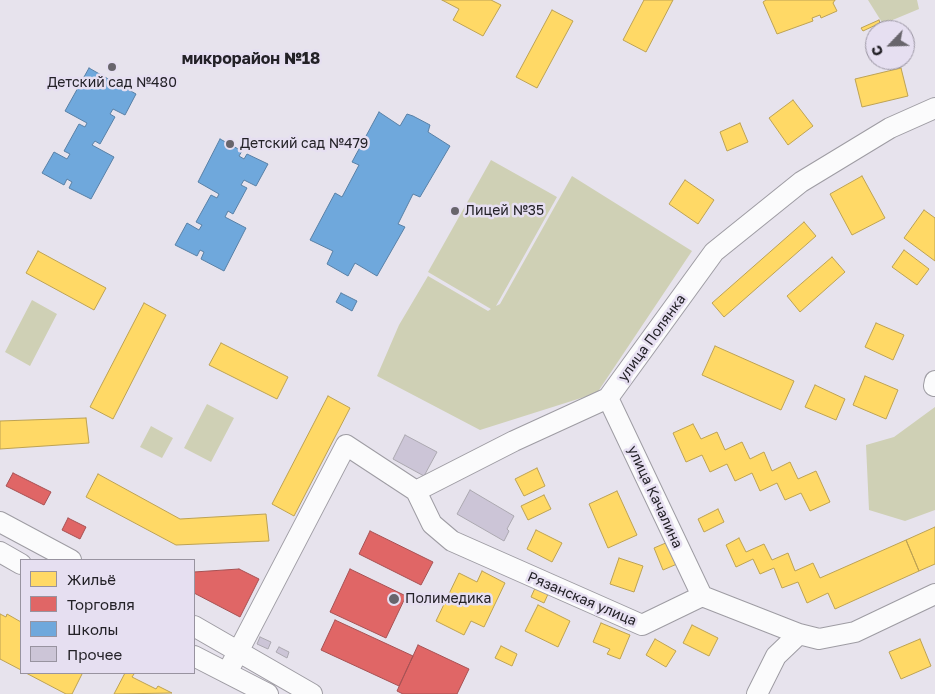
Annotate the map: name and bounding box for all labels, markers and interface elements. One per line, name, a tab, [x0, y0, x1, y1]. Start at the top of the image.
north arrow	[865, 20, 915, 70]
text: С	[867, 43, 887, 59]
district label: микрорайон №18	[182, 49, 320, 69]
marker: Детский сад №480	[106, 61, 118, 73]
place label: Детский сад №480	[47, 75, 177, 91]
place label: Детский сад №479	[240, 136, 368, 152]
marker: Детский сад №479	[224, 138, 236, 150]
place label: Лицей №35	[465, 203, 544, 219]
marker: Лицей №35	[449, 205, 461, 217]
street label: улица Полянка	[615, 291, 689, 385]
street label: улица Качалина	[624, 443, 686, 551]
legend	[20, 559, 195, 674]
street label: Рязанская улица	[525, 568, 639, 630]
text: Жильё	[67, 570, 116, 588]
place label: Полимедика	[405, 591, 491, 607]
marker: Полимедика	[387, 592, 401, 606]
text: Торговля	[67, 595, 135, 613]
text: Школы	[67, 620, 118, 638]
text: Прочее	[67, 645, 122, 663]

